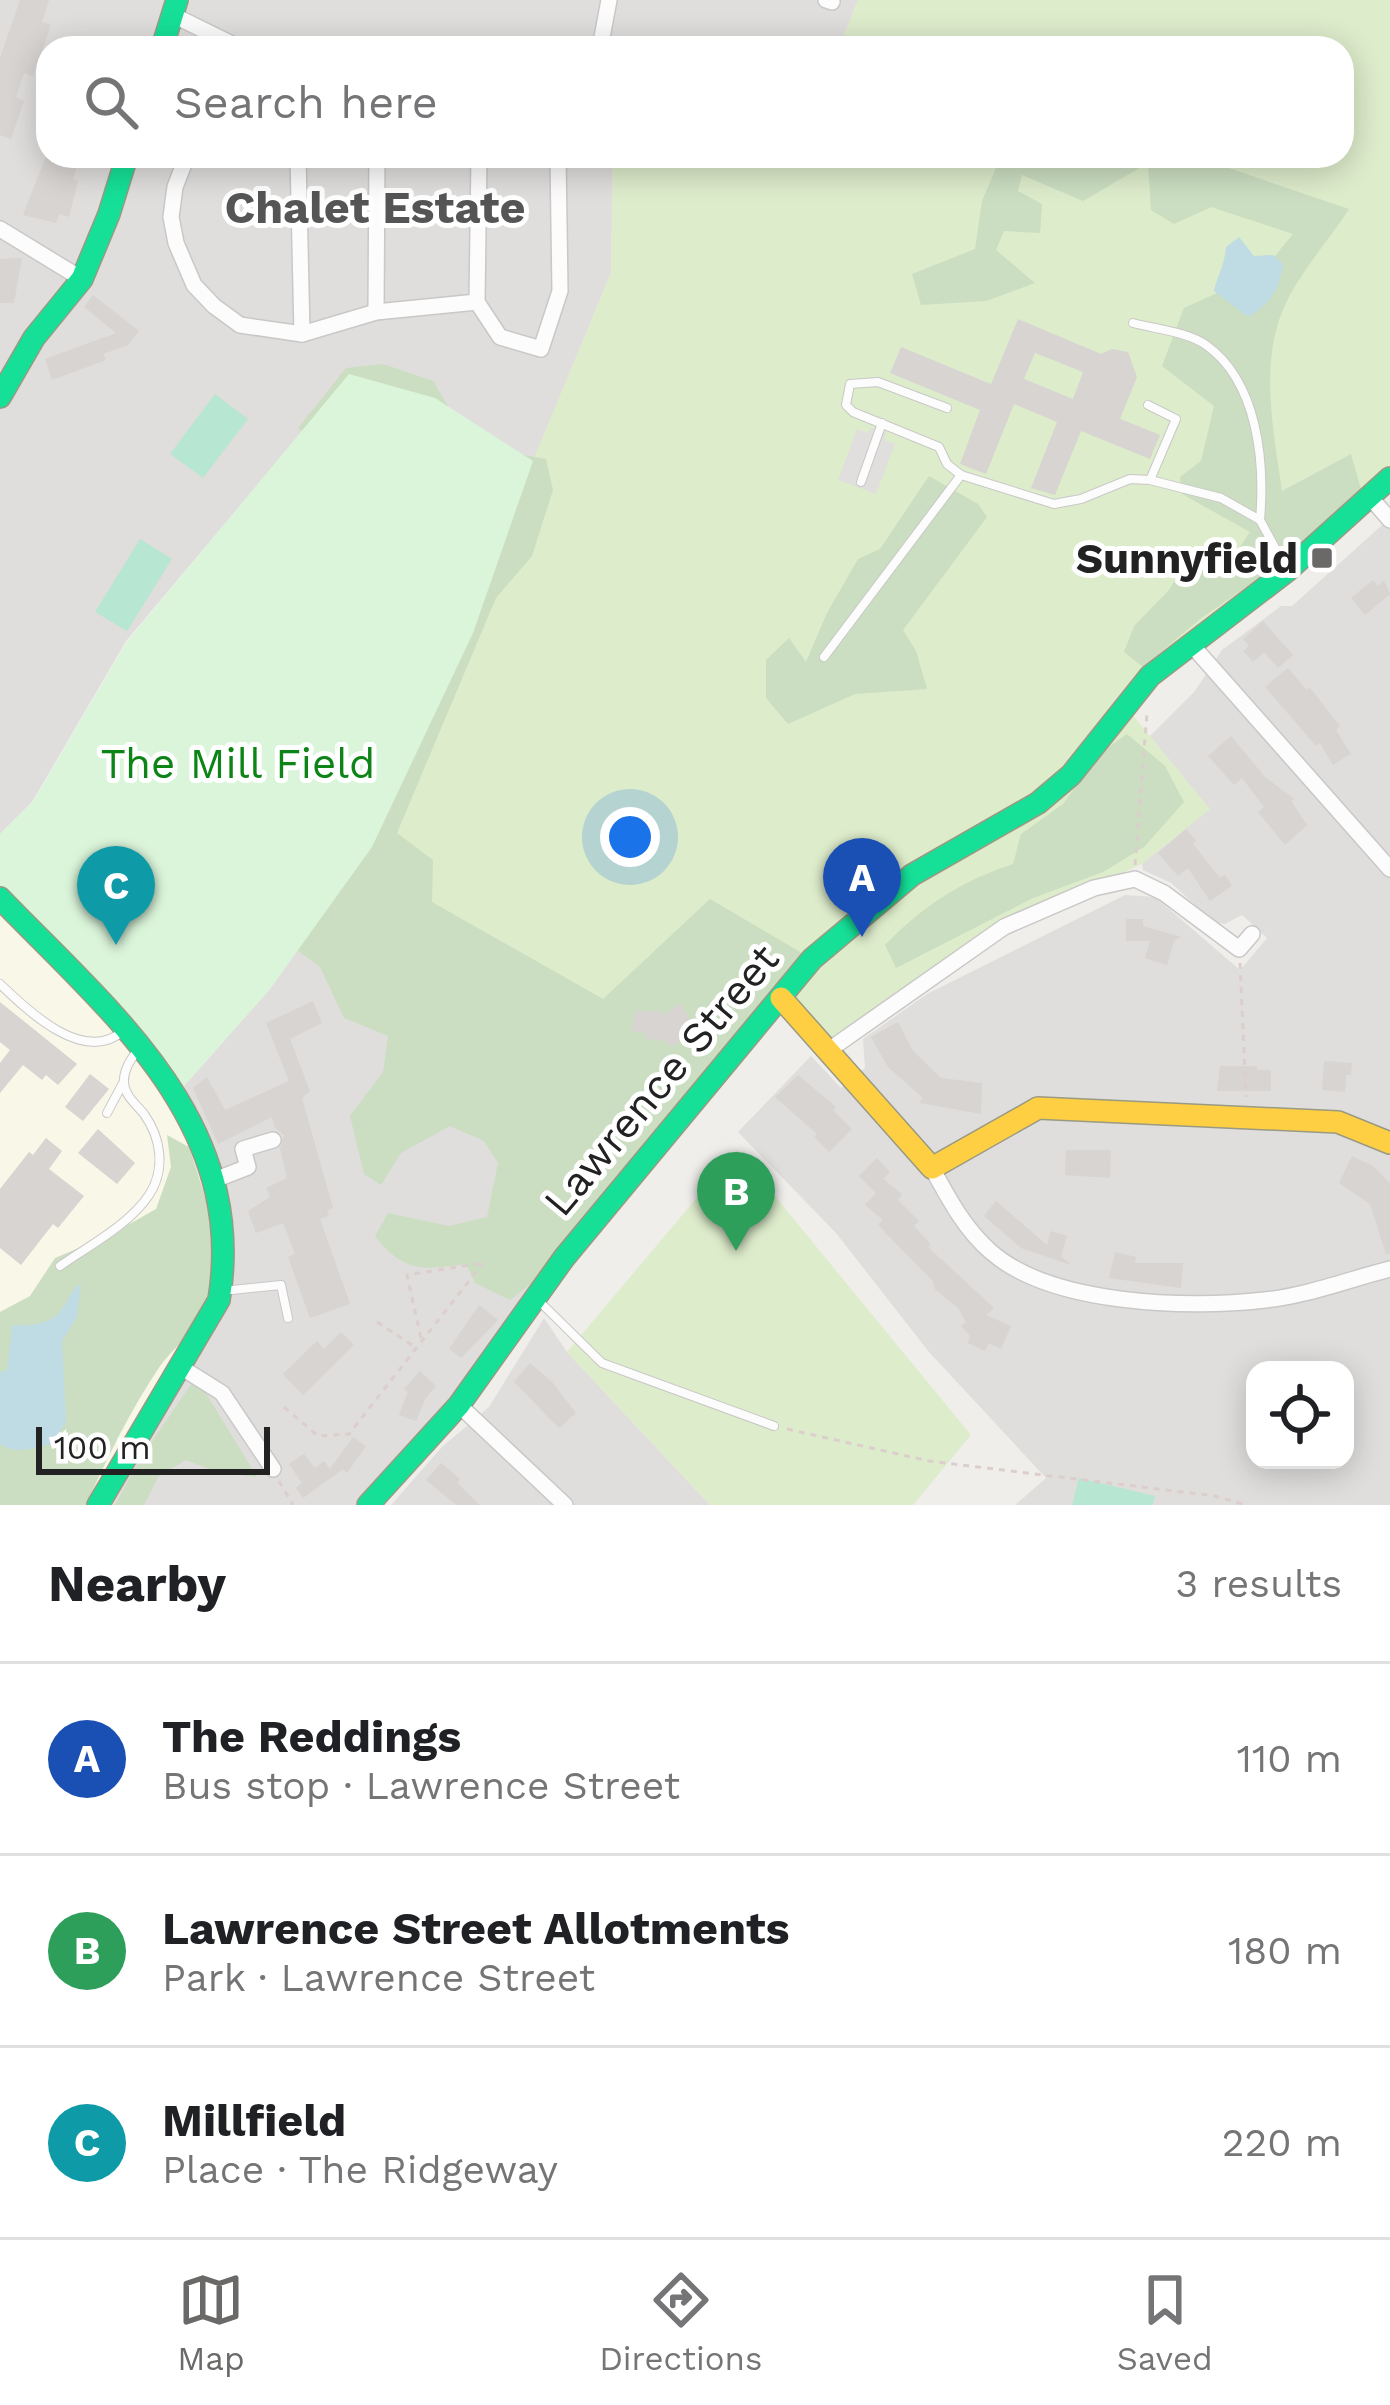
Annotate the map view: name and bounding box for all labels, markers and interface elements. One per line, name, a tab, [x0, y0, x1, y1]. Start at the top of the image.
search box	[36, 36, 1354, 168]
icon: search	[78, 69, 144, 135]
text: Search here	[174, 76, 438, 129]
district label: Chalet Estate	[225, 181, 525, 234]
place label: Sunnyfield	[1076, 534, 1298, 583]
marker: Sunnyfield	[1309, 545, 1335, 571]
park label: The Mill Field	[101, 739, 375, 788]
your location	[600, 807, 660, 867]
pin: A	[823, 838, 901, 937]
pin: C	[77, 846, 155, 945]
street label: Lawrence Street	[533, 935, 789, 1225]
pin: B	[697, 1152, 775, 1251]
map controls	[1246, 1361, 1354, 1469]
button: locate	[1246, 1361, 1354, 1469]
scale bar	[36, 1421, 270, 1474]
text: 100 m	[54, 1428, 151, 1467]
text: Nearby	[48, 1554, 226, 1613]
text: 3 results	[1176, 1561, 1342, 1606]
text: The Reddings	[162, 1710, 461, 1763]
text: A	[74, 1736, 100, 1781]
text: 110 m	[1237, 1736, 1342, 1781]
text: Bus stop · Lawrence Street	[162, 1763, 680, 1808]
text: Lawrence Street Allotments	[162, 1902, 790, 1955]
text: B	[74, 1928, 100, 1973]
text: 180 m	[1228, 1928, 1342, 1973]
text: Park · Lawrence Street	[162, 1955, 595, 2000]
text: Millfield	[162, 2094, 346, 2147]
text: C	[74, 2120, 100, 2165]
text: 220 m	[1222, 2120, 1342, 2165]
text: Place · The Ridgeway	[162, 2147, 558, 2192]
tab: Map	[177, 2267, 245, 2378]
tab: Directions	[599, 2267, 762, 2378]
tab: Saved	[1117, 2267, 1213, 2378]

